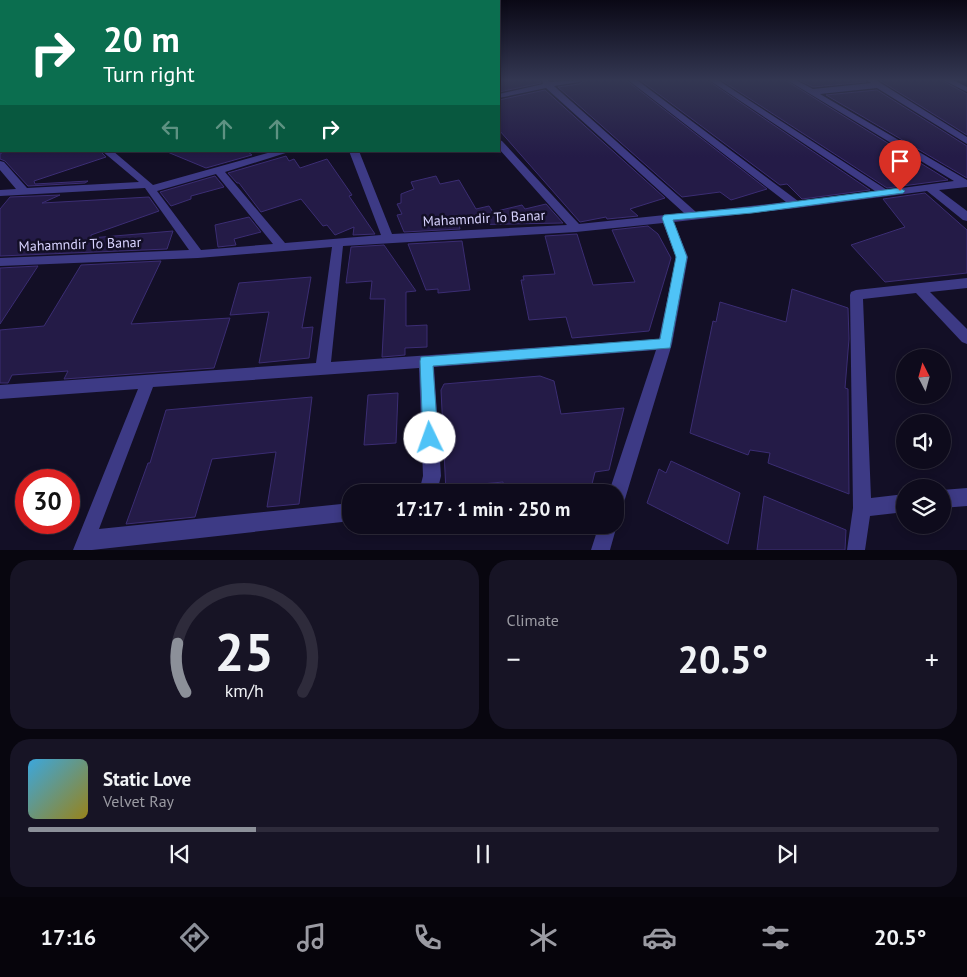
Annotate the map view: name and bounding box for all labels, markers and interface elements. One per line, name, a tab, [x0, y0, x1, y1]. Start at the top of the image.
text: 20 m	[103, 16, 180, 62]
icon: right	[20, 20, 85, 85]
text: Turn right	[103, 60, 195, 88]
icon: left	[157, 115, 185, 143]
icon: ahead	[210, 115, 238, 143]
icon: ahead	[263, 115, 291, 143]
icon: right	[316, 115, 344, 143]
pin	[879, 140, 921, 191]
icon: arrive	[886, 147, 914, 175]
street label: Mahamndir To Banar	[422, 206, 546, 230]
street label: Mahamndir To Banar	[18, 233, 142, 255]
north arrow	[896, 349, 951, 404]
map controls	[896, 349, 951, 534]
position arrow	[403, 411, 455, 463]
button: sound	[896, 414, 951, 469]
speed limit sign: 30	[15, 469, 80, 534]
button: layers	[896, 479, 951, 534]
text: 17:17 · 1 min · 250 m	[396, 497, 570, 521]
text: Climate	[507, 610, 559, 630]
text: 25	[215, 618, 274, 685]
text: 20.5°	[677, 634, 768, 683]
text: −	[507, 640, 521, 677]
text: +	[925, 640, 939, 677]
text: km/h	[225, 679, 264, 702]
text: Static Love	[103, 767, 191, 791]
text: Velvet Ray	[103, 791, 174, 811]
icon: previous	[166, 840, 194, 868]
icon: pause	[469, 840, 497, 868]
icon: next	[773, 840, 801, 868]
icon: directions	[177, 920, 212, 955]
icon: music	[294, 920, 329, 955]
icon: phone	[410, 920, 445, 955]
icon: climate	[526, 920, 561, 955]
icon: car	[642, 920, 677, 955]
icon: filters	[758, 920, 793, 955]
text: 17:16	[41, 923, 96, 951]
text: 20.5°	[874, 923, 926, 951]

